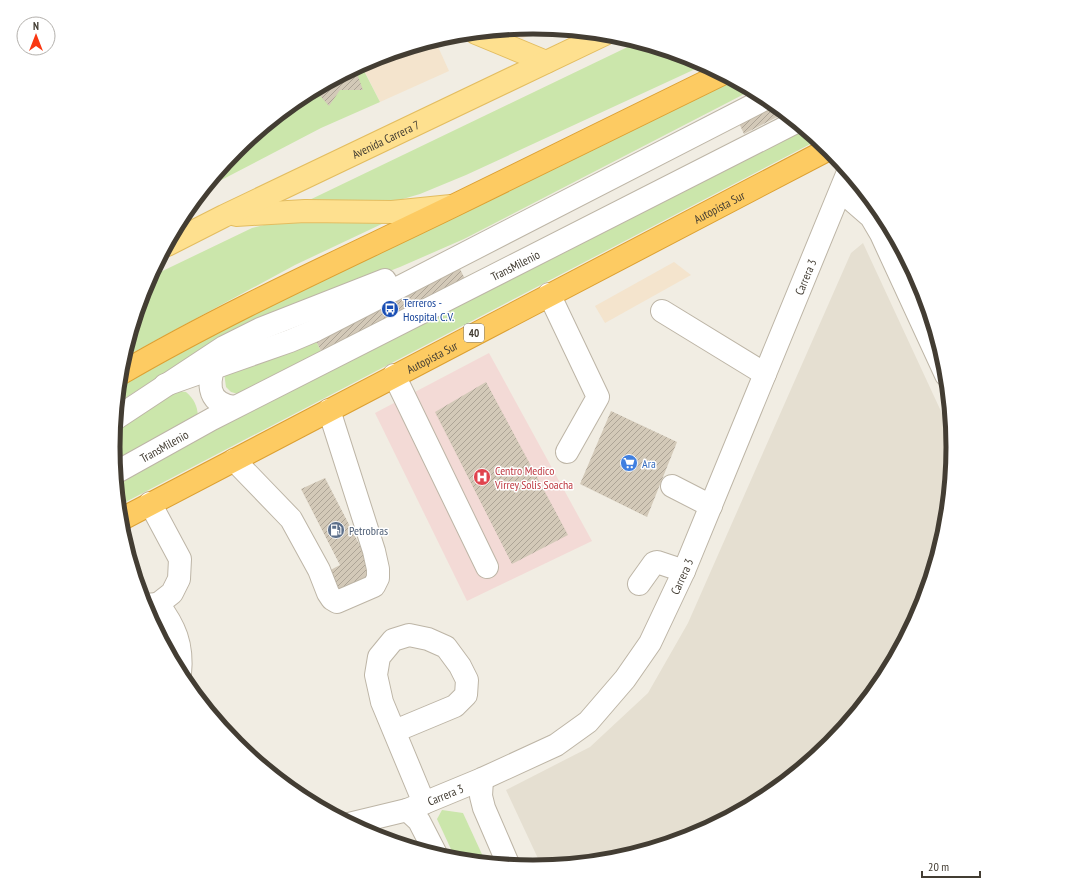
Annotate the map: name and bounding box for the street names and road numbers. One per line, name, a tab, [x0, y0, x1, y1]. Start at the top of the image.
street label: Avenida Carrera 7	[349, 116, 422, 161]
street label: Autopista Sur	[691, 187, 748, 226]
street label: TransMilenio	[488, 246, 542, 284]
street label: Carrera 3	[791, 256, 819, 297]
road number: 40	[464, 324, 484, 342]
street label: Autopista Sur	[404, 337, 461, 376]
street label: TransMilenio	[137, 426, 191, 465]
street label: Carrera 3	[667, 556, 696, 597]
street label: Carrera 3	[425, 780, 466, 808]

